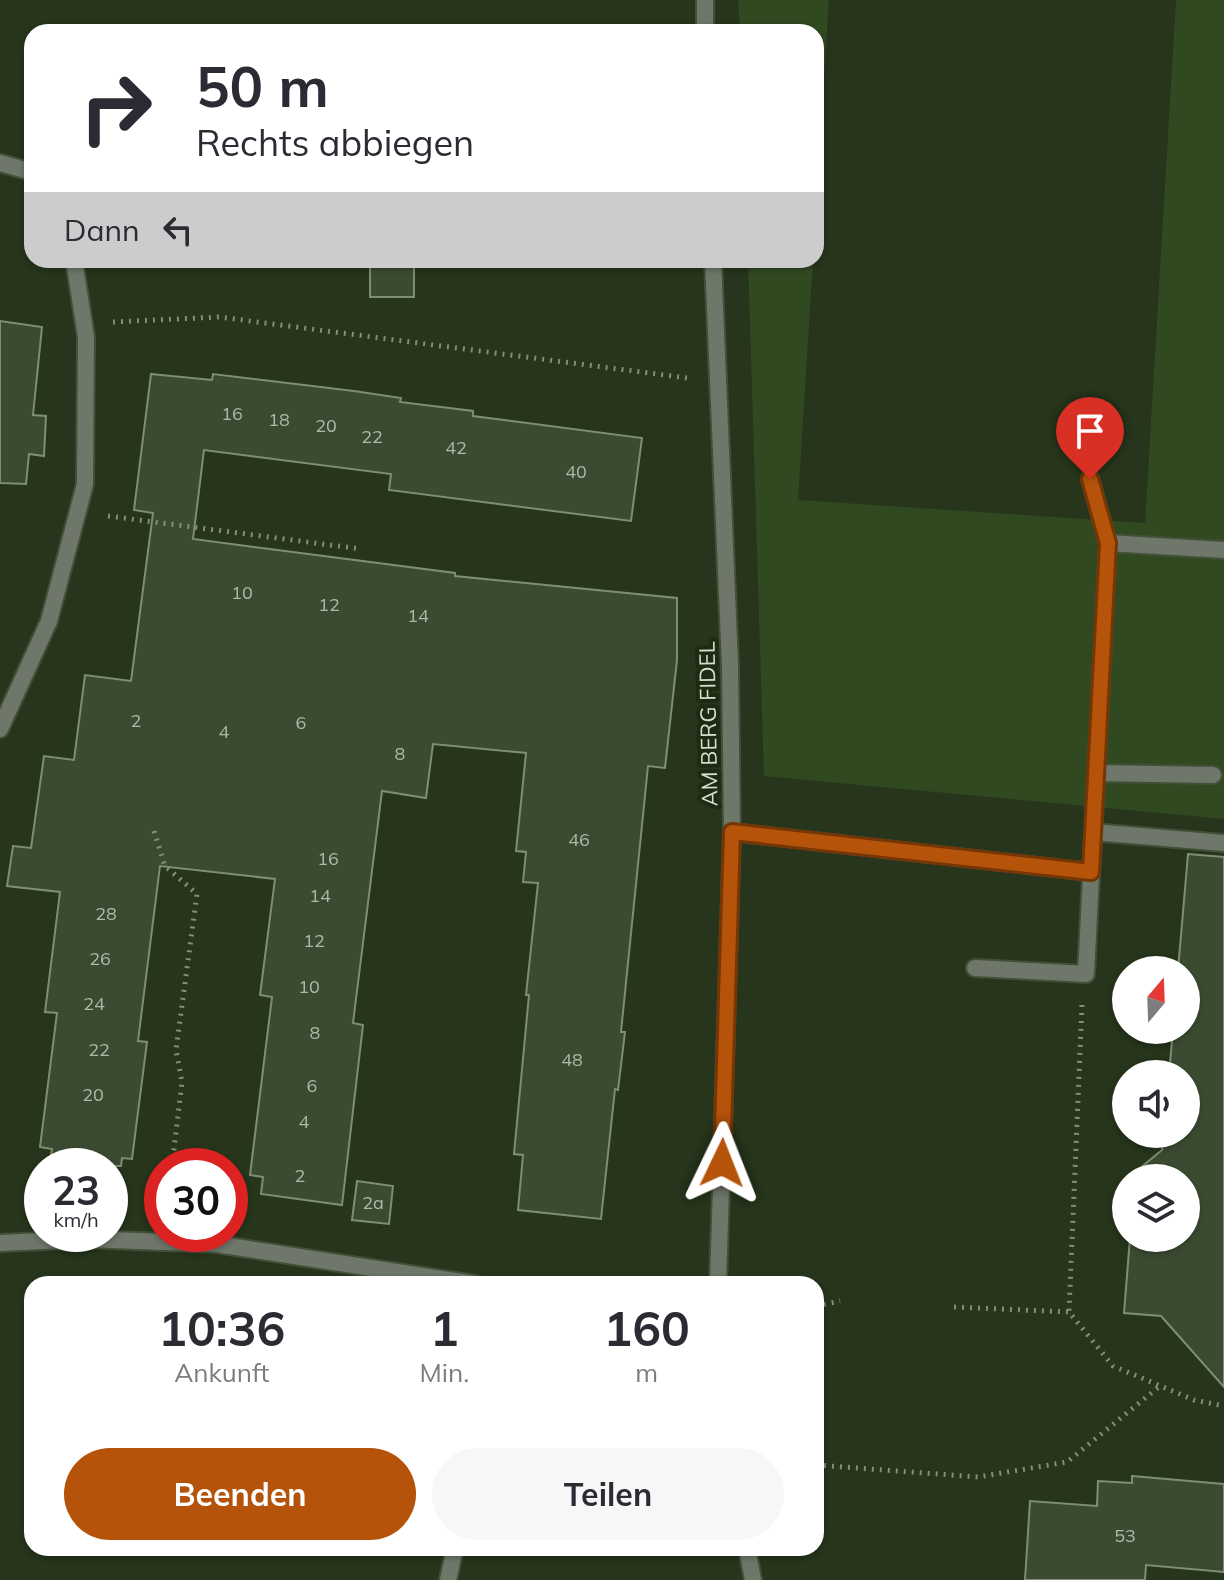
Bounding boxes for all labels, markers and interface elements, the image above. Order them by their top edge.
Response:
text: 50 m [196,51,329,121]
icon: right [64,56,168,160]
text: Rechts abbiegen [196,120,474,165]
icon: left [156,208,200,252]
text: Dann [64,211,140,249]
pin [1056,397,1124,479]
house number: 16 [221,402,243,425]
house number: 18 [268,408,290,431]
icon: arrive [1068,409,1112,453]
house number: 20 [315,414,337,437]
house number: 22 [361,425,383,448]
house number: 42 [445,436,467,459]
house number: 40 [565,460,587,483]
house number: 10 [231,581,253,604]
house number: 12 [318,593,340,616]
house number: 14 [407,604,429,627]
street label: AM BERG FIDEL [693,641,723,807]
house number: 2 [131,709,141,732]
house number: 6 [296,711,306,734]
house number: 4 [219,720,230,743]
house number: 8 [395,742,405,765]
house number: 46 [568,828,590,851]
house number: 16 [317,847,339,870]
house number: 14 [309,884,331,907]
house number: 28 [95,902,117,925]
house number: 12 [303,929,325,952]
house number: 26 [89,947,111,970]
north arrow [1112,956,1200,1044]
map controls [1112,956,1200,1252]
house number: 10 [298,975,320,998]
house number: 24 [83,992,105,1015]
house number: 8 [310,1021,320,1044]
house number: 22 [88,1038,110,1061]
house number: 48 [561,1048,583,1071]
button: sound [1112,1060,1200,1148]
house number: 6 [307,1074,317,1097]
house number: 20 [82,1083,104,1106]
house number: 4 [299,1110,310,1133]
position arrow [680,1121,764,1205]
speed limit sign: 30 [144,1148,248,1252]
house number: 2 [295,1164,305,1187]
button: layers [1112,1164,1200,1252]
text: 23 [52,1165,100,1215]
house number: 2a [362,1191,384,1214]
text: km/h [53,1207,99,1232]
text: 10:36 [158,1298,285,1358]
text: 1 [430,1298,459,1358]
text: 160 [603,1298,690,1358]
text: Ankunft [174,1356,269,1389]
text: Min. [420,1356,469,1389]
text: m [635,1356,658,1389]
button: Beenden [64,1448,416,1540]
button: Teilen [432,1448,784,1540]
house number: 53 [1114,1524,1136,1547]

